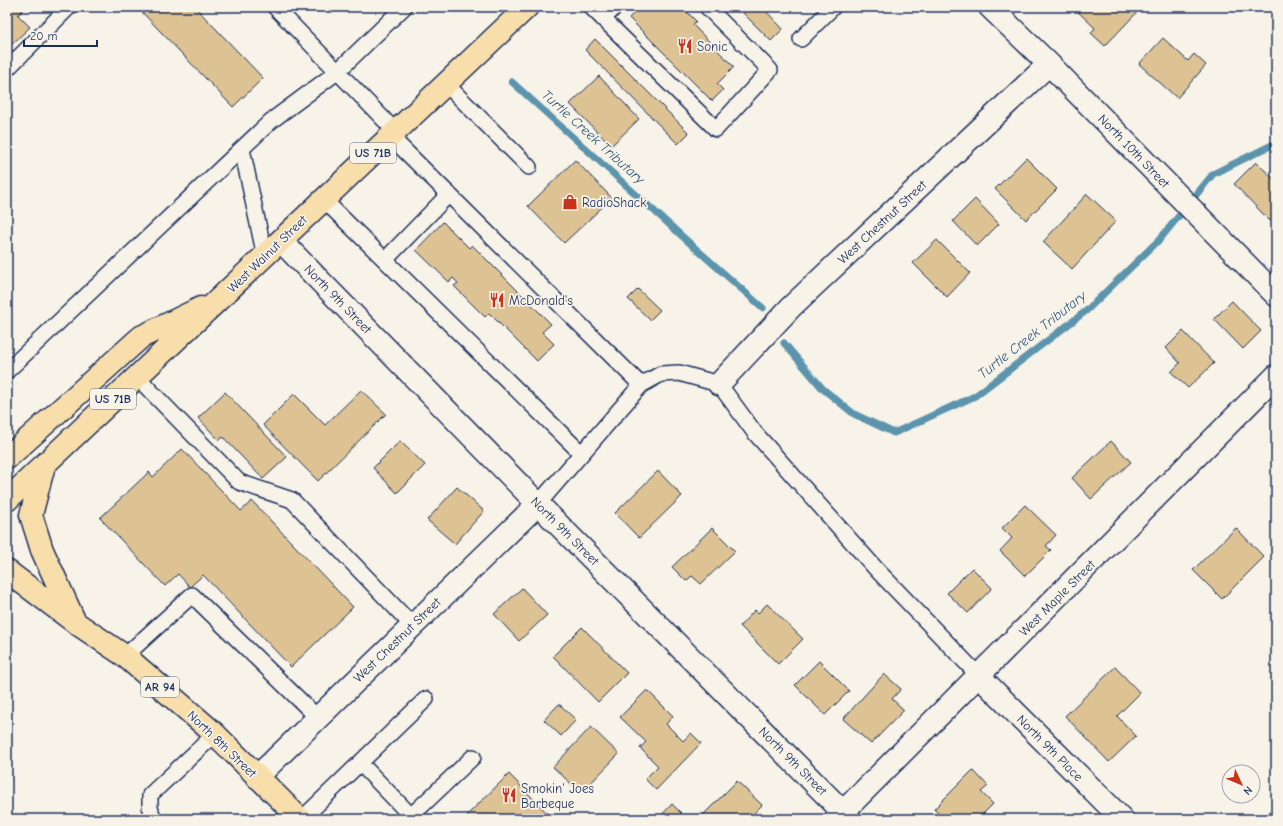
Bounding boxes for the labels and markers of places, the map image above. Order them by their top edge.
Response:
restaurant icon: Sonic [676,37,694,55]
place label: Sonic [697,39,727,54]
shop icon: RadioShack [561,193,579,211]
place label: RadioShack [582,195,647,210]
restaurant icon: McDonald's [488,291,506,309]
place label: McDonald's [509,293,573,308]
place label: Smokin' Joes Barbeque [521,781,594,811]
restaurant icon: Smokin' Joes Barbeque [500,786,518,804]

